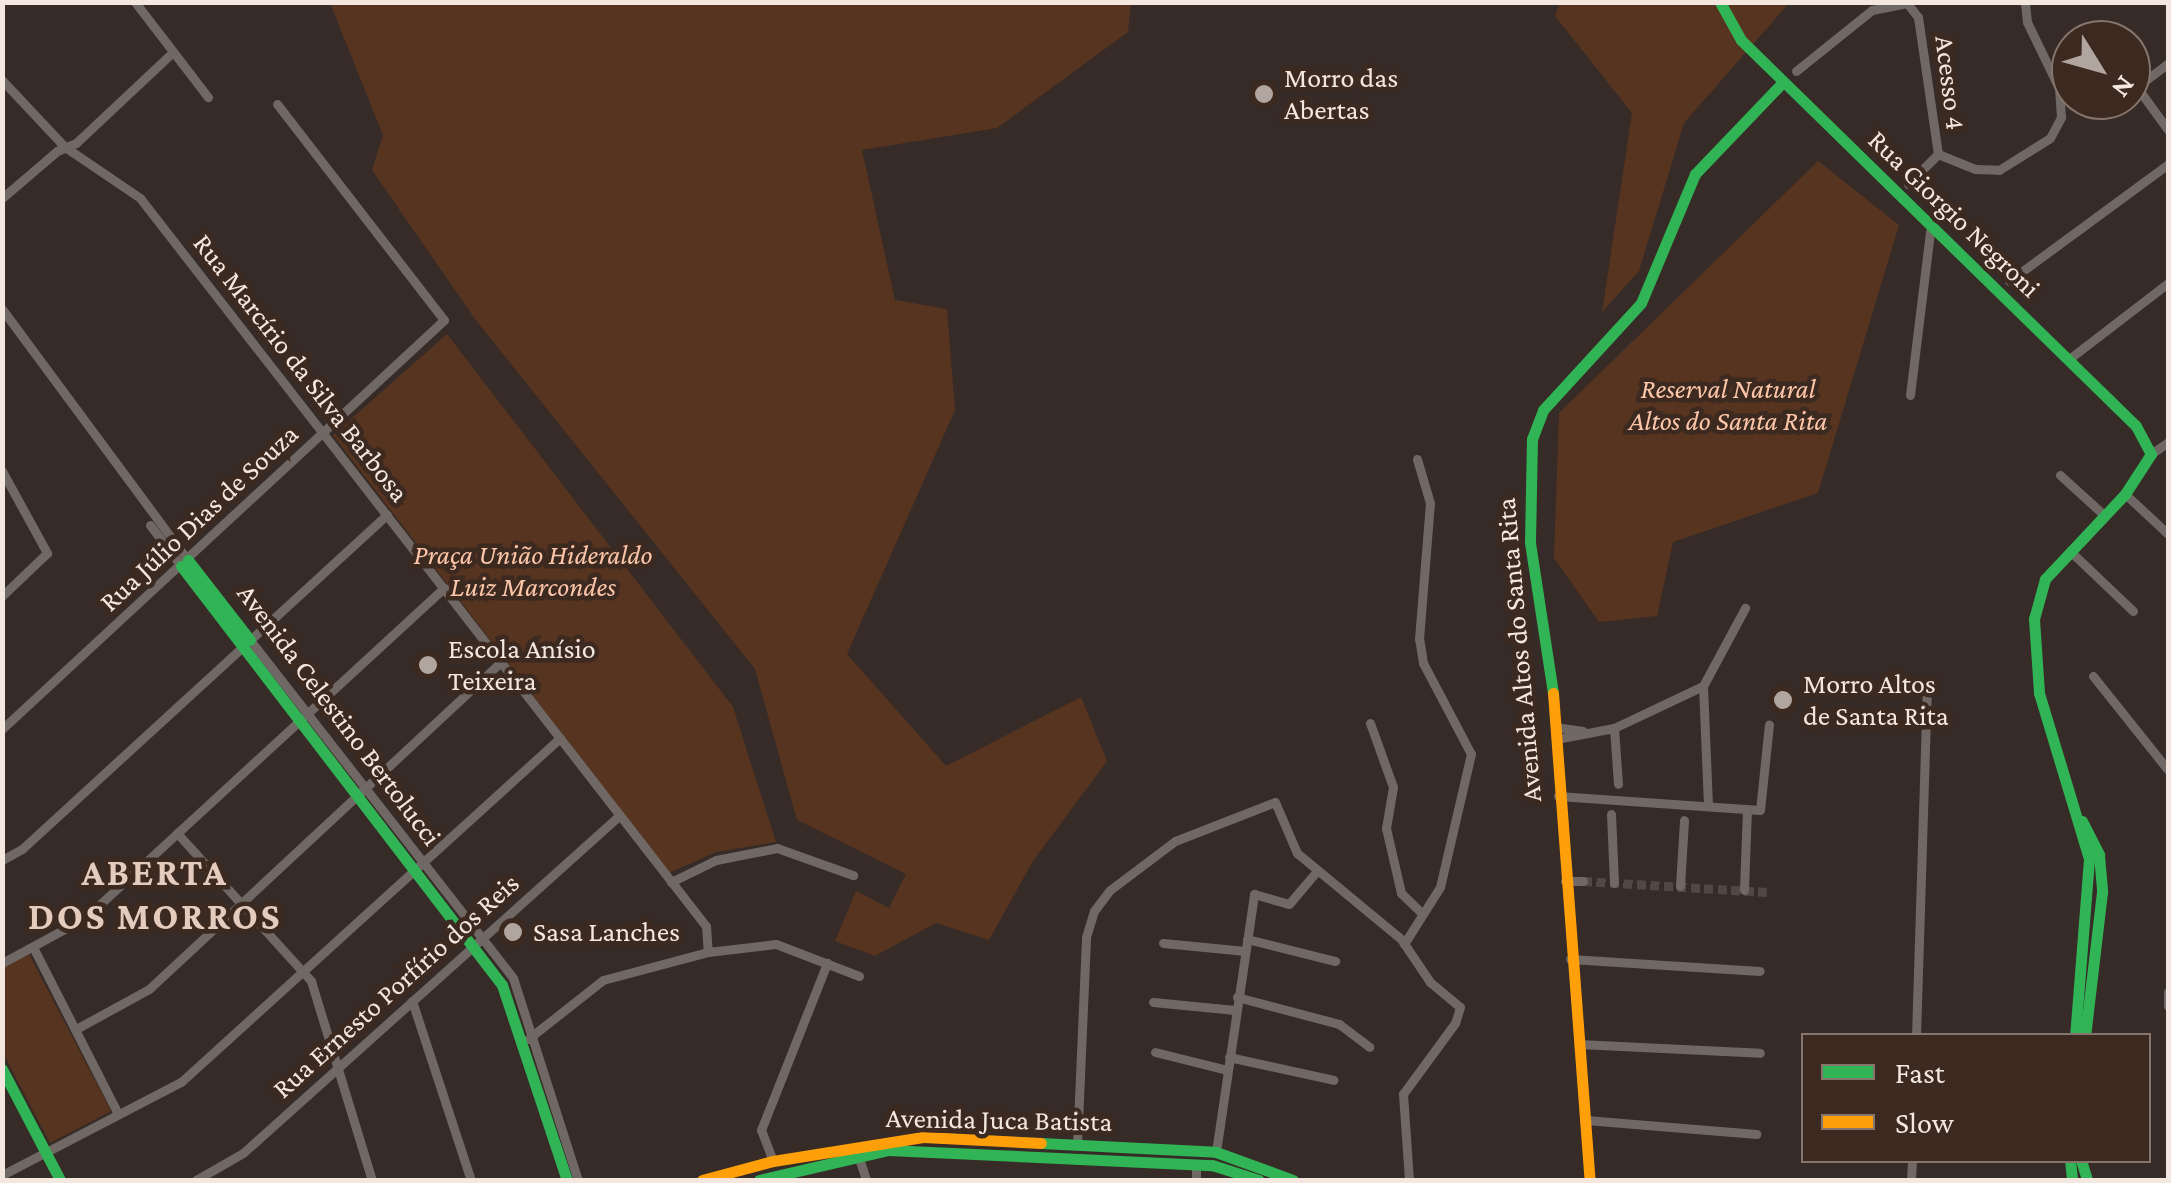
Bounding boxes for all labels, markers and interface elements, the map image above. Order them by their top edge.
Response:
north arrow [2051,20,2151,120]
street label: Acesso 4 [1928,34,1972,132]
place label: Morro das Abertas [1284,61,1398,127]
text: N [2106,70,2142,104]
marker: Morro das Abertas [1253,83,1275,105]
street label: Rua Giorgio Negroni [1861,123,2047,305]
street label: Rua Marcírio da Silva Barbosa [186,227,416,509]
park label: Reserval Natural Altos do Santa Rita [1629,372,1827,438]
street label: Rua Júlio Dias de Souza [93,417,305,619]
street label: Avenida Altos do Santa Rita [1489,496,1549,804]
park label: Praça União Hideraldo Luiz Marcondes [414,538,652,604]
street label: Avenida Celestino Bertolucci [230,578,448,852]
place label: Escola Anísio Teixeira [448,632,596,698]
marker: Escola Anísio Teixeira [417,654,439,676]
place label: Morro Altos de Santa Rita [1803,667,1949,733]
marker: Morro Altos de Santa Rita [1772,689,1794,711]
district label: ABERTA DOS MORROS [28,850,282,939]
street label: Rua Ernesto Porfírio dos Reis [266,866,526,1106]
place label: Sasa Lanches [533,915,680,949]
marker: Sasa Lanches [502,921,524,943]
legend [1801,1033,2151,1163]
text: Fast [1895,1056,1945,1089]
street label: Avenida Juca Batista [885,1101,1113,1139]
text: Slow [1895,1106,1954,1139]

